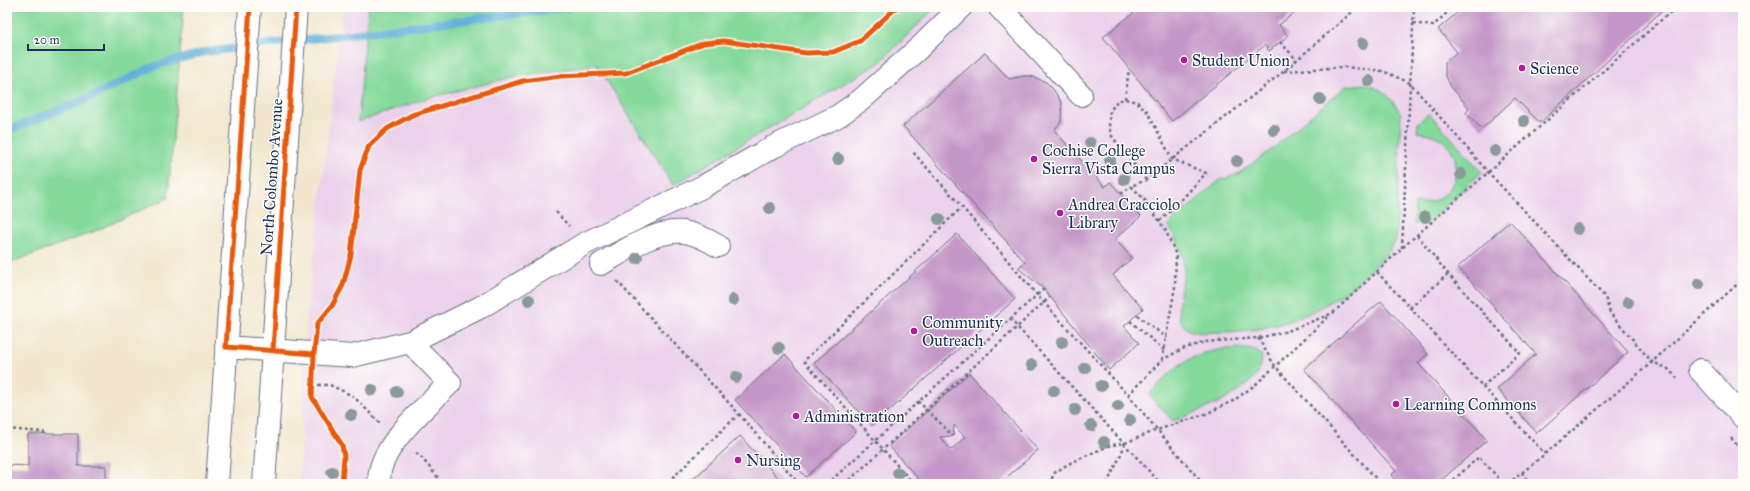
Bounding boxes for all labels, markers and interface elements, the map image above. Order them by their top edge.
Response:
scale bar [28,26,104,52]
text: 20 m [34,33,60,47]
place label: Student Union [1192,51,1290,70]
marker: Student Union [1179,55,1189,65]
place label: Science [1530,59,1579,78]
marker: Science [1517,63,1527,73]
street label: North Colombo Avenue [257,97,286,256]
place label: Cochise College Sierra Vista Campus [1042,141,1175,178]
marker: Cochise College Sierra Vista Campus [1029,154,1039,164]
place label: Andrea Cracciolo Library [1067,195,1180,232]
marker: Andrea Cracciolo Library [1055,208,1065,218]
place label: Community Outreach [922,313,1003,350]
marker: Community Outreach [909,326,919,336]
place label: Learning Commons [1404,395,1537,415]
marker: Learning Commons [1391,399,1401,409]
place label: Administration [803,407,905,426]
marker: Administration [791,411,801,421]
place label: Nursing [746,451,801,471]
marker: Nursing [733,455,743,465]

